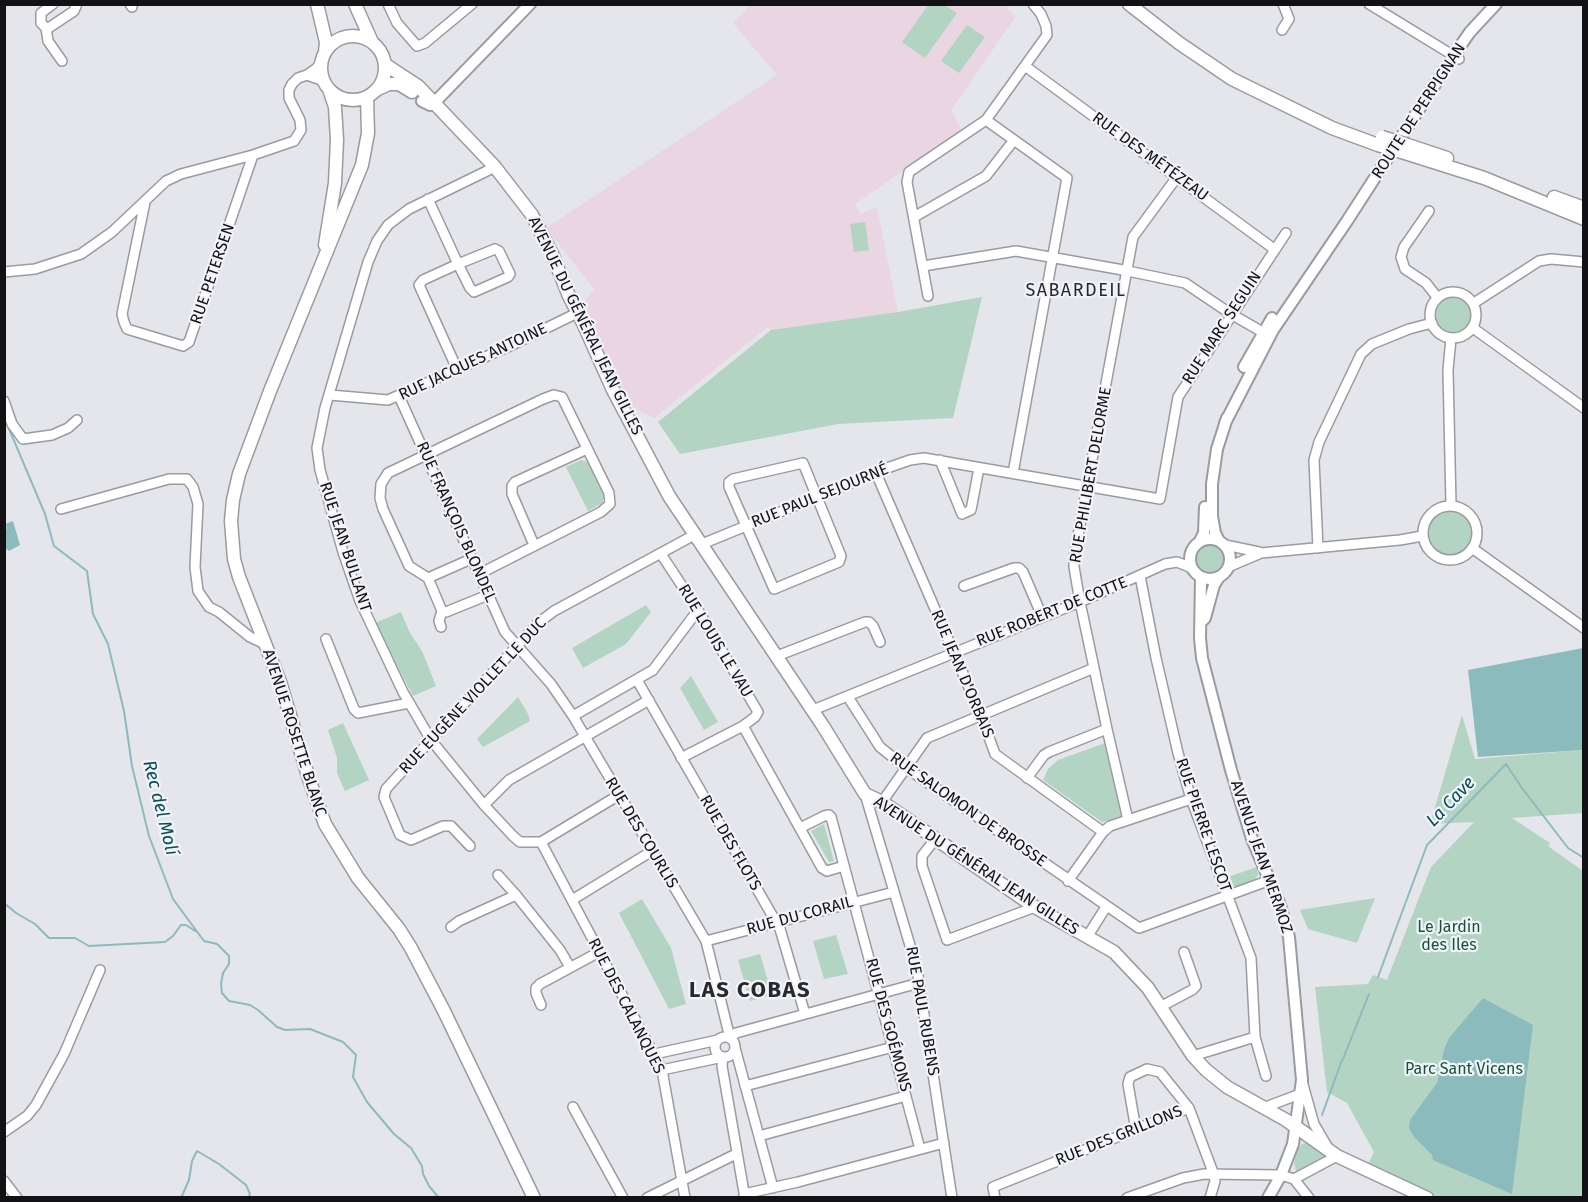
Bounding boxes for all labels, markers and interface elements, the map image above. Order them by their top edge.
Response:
street label: ROUTE DE PERPIGNAN [1368,39,1470,183]
street label: RUE DES MÉTÉZEAU [1088,108,1212,206]
street label: AVENUE DU GÉNÉRAL JEAN GILLES [524,214,646,438]
street label: RUE PETERSEN [187,221,239,327]
street label: RUE MARC SEGUIN [1178,268,1266,388]
district label: SABARDEIL [1025,280,1127,302]
street label: RUE JACQUES ANTOINE [396,319,550,405]
street label: RUE PHILIBERT DELORME [1066,385,1116,565]
street label: RUE FRANÇOIS BLONDEL [412,439,500,605]
street label: RUE PAUL SEJOURNÉ [749,460,891,532]
street label: RUE JEAN BULLANT [315,480,375,614]
street label: RUE ROBERT DE COTTE [974,573,1130,651]
street label: RUE LOUIS LE VAU [674,581,756,701]
street label: RUE JEAN D'ORBAIS [926,607,998,741]
street label: RUE EUGÈNE VIOLLET LE DUC [395,614,551,778]
street label: AVENUE ROSETTE BLANC [258,647,330,819]
street label: RUE SALOMON DE BROSSE [886,749,1050,871]
street label: RUE PIERRE LESCOT [1171,756,1235,894]
water label: Rec del Molí [138,758,182,858]
water label: La Cave [1422,773,1480,831]
street label: RUE DES COURLIS [600,774,682,892]
street label: AVENUE JEAN MERMOZ [1226,778,1296,936]
street label: RUE DES FLOTS [695,792,765,894]
street label: AVENUE DU GÉNÉRAL JEAN GILLES [870,792,1082,940]
street label: RUE DU CORAIL [745,893,855,939]
park label: Le Jardin des Iles [1417,918,1481,956]
street label: RUE DES CALANQUES [583,935,669,1077]
street label: RUE PAUL RUBENS [901,945,943,1077]
street label: RUE DES GOÉMONS [861,956,915,1094]
district label: LAS COBAS [689,978,811,1004]
park label: Parc Sant Vicens [1405,1060,1523,1080]
street label: RUE DES GRILLONS [1053,1102,1185,1170]

